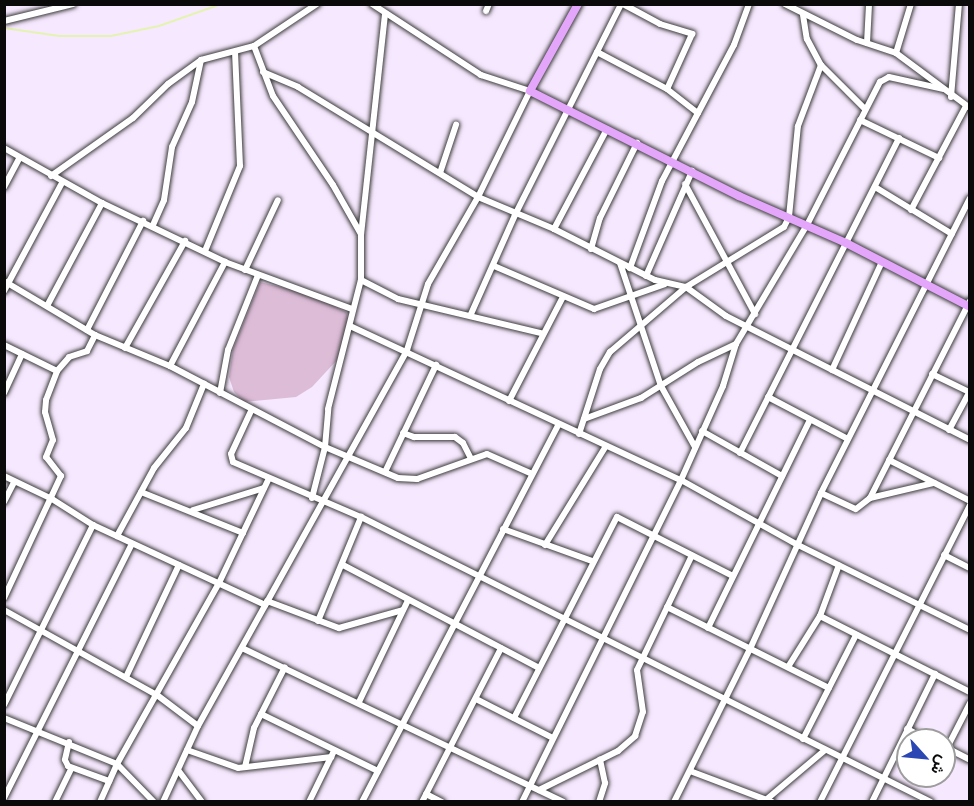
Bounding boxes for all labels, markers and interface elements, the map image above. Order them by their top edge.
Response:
north arrow [896,728,956,788]
text: ش [926,752,954,779]

